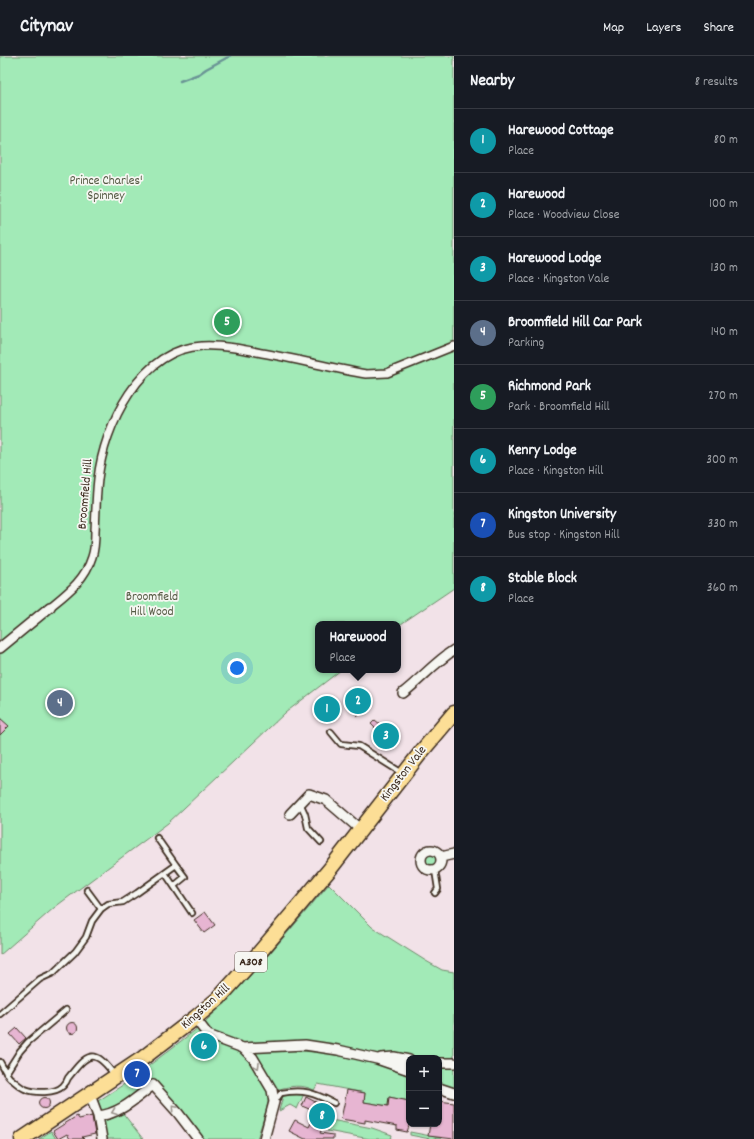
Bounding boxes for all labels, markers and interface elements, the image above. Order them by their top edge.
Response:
text: Citynav [20,14,73,41]
text: Map [603,18,624,38]
text: Layers [646,18,681,38]
text: Share [703,18,734,38]
text: Nearby [470,70,514,94]
text: 8 results [695,73,738,92]
text: Harewood Cottage [508,120,614,142]
text: 1 [482,131,484,150]
text: 80 m [714,131,738,150]
text: Place [508,142,534,161]
park label: Prince Charles' Spinney [69,172,143,206]
text: Harewood [508,184,565,206]
text: 2 [480,195,486,214]
text: 100 m [709,195,738,214]
text: Place · Woodview Close [508,206,619,225]
text: Harewood Lodge [508,248,601,270]
text: 3 [480,259,486,278]
text: 130 m [710,259,738,278]
text: Place · Kingston Vale [508,270,609,289]
pin: 5 [214,307,240,337]
text: Broomfield Hill Car Park [508,312,642,334]
text: 4 [480,323,486,342]
text: 140 m [711,323,738,342]
text: Parking [508,334,544,353]
text: Richmond Park [508,376,591,398]
text: 5 [480,387,486,406]
text: 270 m [708,387,738,406]
text: Park · Broomfield Hill [508,398,610,417]
text: Kenry Lodge [508,440,577,462]
text: 6 [480,451,486,470]
text: 300 m [706,451,738,470]
street label: Broomfield Hill [73,458,99,530]
text: Place · Kingston Hill [508,462,603,481]
text: Kingston University [508,504,616,526]
text: 7 [481,515,485,534]
text: 330 m [707,515,738,534]
text: Bus stop · Kingston Hill [508,526,620,545]
text: Stable Block [508,568,577,590]
text: 8 [480,579,486,598]
text: 360 m [707,579,738,598]
park label: Broomfield Hill Wood [126,588,178,622]
text: Place [508,590,534,609]
popup [315,621,401,673]
text: Harewood [330,627,386,649]
text: Place [330,649,356,668]
your location [227,658,247,678]
pin: 2 [345,686,371,716]
pin: 4 [47,688,73,718]
pin: 1 [314,694,340,724]
pin: 3 [373,721,399,751]
street label: Kingston Vale [376,742,432,806]
road number: A308 [235,952,267,972]
street label: Kingston Hill [177,980,235,1034]
pin: 6 [191,1031,217,1061]
map controls [406,1055,442,1127]
button: + [406,1055,442,1091]
pin: 7 [124,1059,150,1089]
one-way arrow [253,1062,260,1069]
button: − [406,1091,442,1127]
pin: 8 [309,1101,335,1131]
one-way arrow [172,1105,179,1113]
one-way arrow [111,1107,118,1115]

